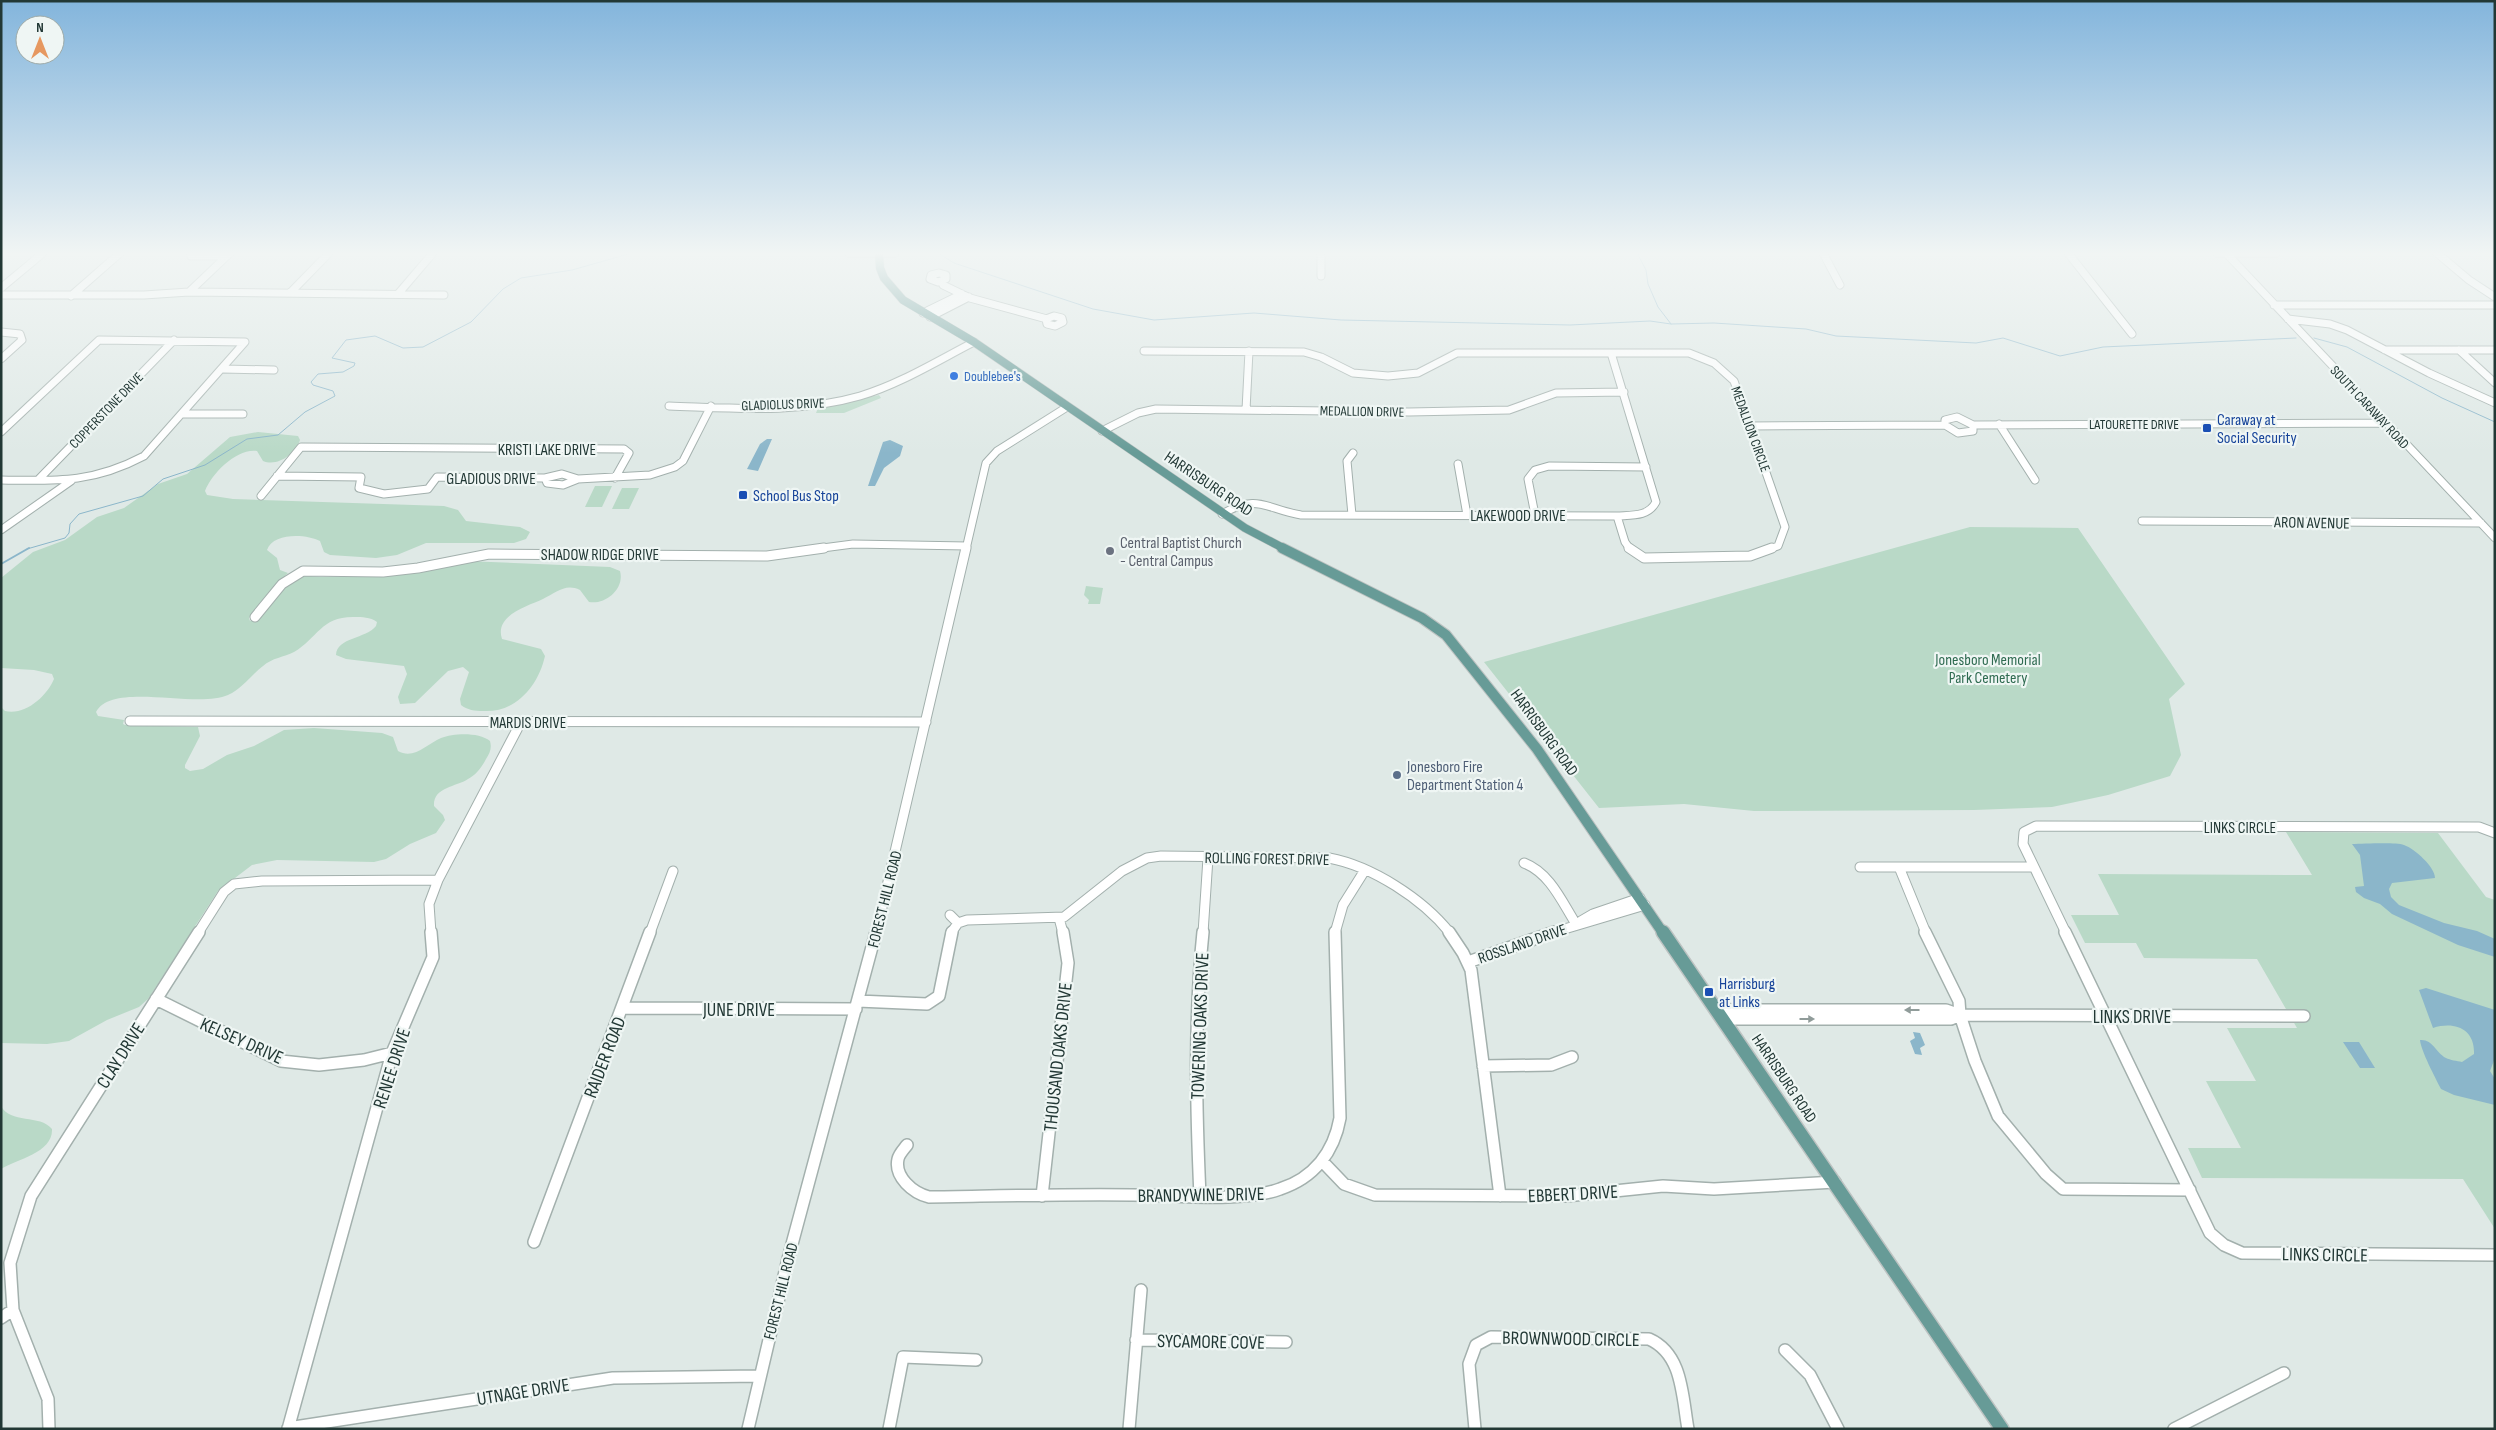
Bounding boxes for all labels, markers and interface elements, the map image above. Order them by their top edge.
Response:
north arrow [15,15,65,65]
text: N [36,19,44,36]
street label: SOUTH CARAWAY ROAD [2327,362,2413,453]
place label: Doublebee's [964,368,1021,385]
street label: COPPERSTONE DRIVE [66,369,147,452]
marker: Doublebee's [948,370,960,382]
street label: MEDALLION CIRCLE [1727,384,1774,475]
street label: GLADIOLUS DRIVE [741,395,825,414]
street label: MEDALLION DRIVE [1320,402,1405,421]
place label: Caraway at Social Security [2217,411,2297,448]
street label: LATOURETTE DRIVE [2089,416,2179,433]
marker: Caraway at Social Security [2201,422,2213,434]
street label: KRISTI LAKE DRIVE [498,441,596,460]
street label: HARRISBURG ROAD [1160,448,1256,521]
street label: GLADIOUS DRIVE [446,470,536,489]
place label: School Bus Stop [753,487,839,506]
marker: School Bus Stop [737,489,749,501]
street label: LAKEWOOD DRIVE [1470,507,1566,526]
street label: ARON AVENUE [2273,513,2350,534]
place label: Central Baptist Church - Central Campus [1120,534,1242,571]
marker: Central Baptist Church - Central Campus [1104,545,1116,557]
street label: SHADOW RIDGE DRIVE [541,546,659,565]
park label: Jonesboro Memorial Park Cemetery [1934,651,2041,688]
street label: HARRISBURG ROAD [1506,686,1582,780]
street label: MARDIS DRIVE [490,714,566,733]
place label: Jonesboro Fire Department Station 4 [1406,758,1524,795]
marker: Jonesboro Fire Department Station 4 [1391,769,1403,781]
street label: LINKS CIRCLE [2204,819,2276,838]
street label: FOREST HILL ROAD [864,849,907,950]
street label: ROLLING FOREST DRIVE [1204,849,1330,870]
street label: ROSSLAND DRIVE [1476,920,1569,968]
street label: TOWERING OAKS DRIVE [1186,952,1215,1100]
place label: Harrisburg at Links [1719,975,1775,1012]
street label: THOUSAND OAKS DRIVE [1039,981,1078,1133]
marker: Harrisburg at Links [1703,986,1715,998]
street label: JUNE DRIVE [702,999,775,1022]
one-way arrow [1904,1006,1920,1014]
street label: LINKS DRIVE [2093,1006,2171,1029]
street label: KELSEY DRIVE [196,1013,287,1070]
street label: RAIDER ROAD [579,1014,631,1101]
one-way arrow [1799,1015,1815,1023]
street label: CLAY DRIVE [92,1019,150,1093]
street label: RENEE DRIVE [369,1025,416,1112]
street label: HARRISBURG ROAD [1747,1031,1820,1127]
street label: EBBERT DRIVE [1527,1181,1619,1208]
street label: BRANDYWINE DRIVE [1137,1183,1265,1208]
street label: FOREST HILL ROAD [760,1241,803,1342]
street label: LINKS CIRCLE [2282,1243,2368,1268]
street label: BROWNWOOD CIRCLE [1502,1327,1640,1352]
street label: SYCAMORE COVE [1157,1330,1265,1355]
street label: UTNAGE DRIVE [475,1374,571,1411]

